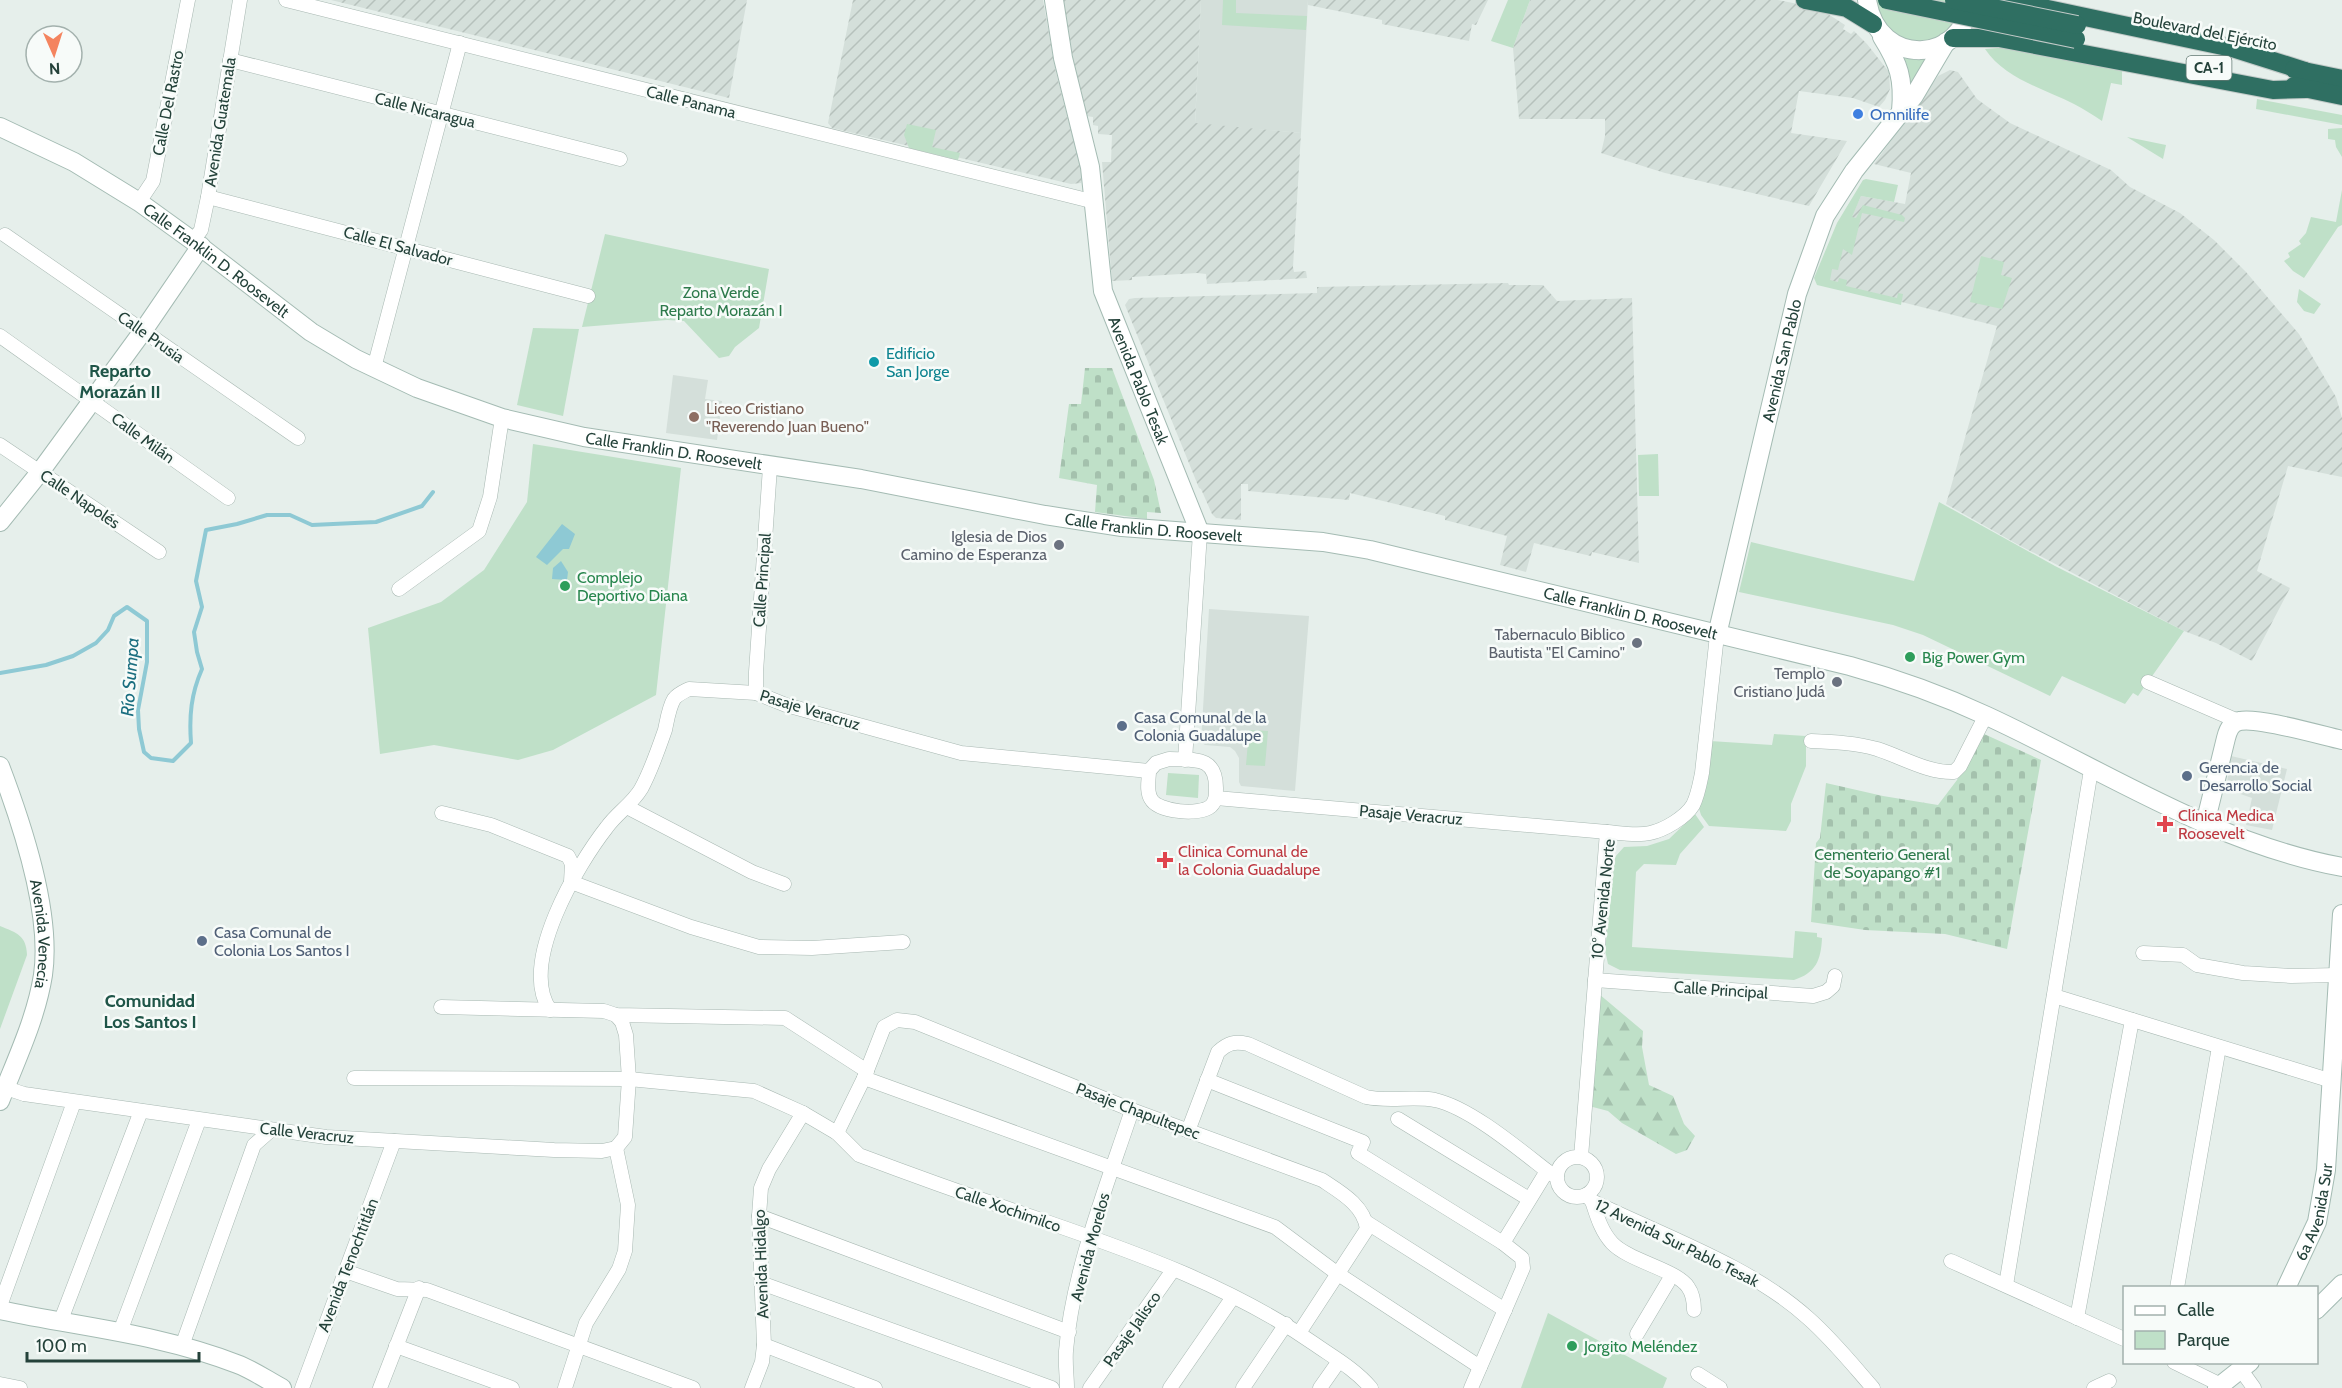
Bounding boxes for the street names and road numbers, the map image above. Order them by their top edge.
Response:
street label: Boulevard del Ejército [2131,8,2279,54]
street label: Calle Del Rastro [148,49,188,157]
street label: Avenida Guatemala [200,56,240,188]
road number: CA-1 [2186,56,2232,80]
street label: Calle Panama [644,82,738,122]
street label: Calle Nicaragua [373,88,478,132]
street label: Calle Franklin D. Roosevelt [140,199,294,322]
street label: Calle El Salvador [341,222,455,270]
street label: Avenida San Pablo [1758,297,1805,424]
street label: Calle Prusia [114,307,188,367]
street label: Avenida Pablo Tesak [1105,314,1173,448]
street label: Calle Milán [108,409,178,467]
street label: Calle Franklin D. Roosevelt [584,428,764,473]
street label: Calle Napolés [37,465,124,533]
street label: Calle Franklin D. Roosevelt [1063,509,1243,545]
street label: Calle Principal [749,532,775,628]
street label: Calle Franklin D. Roosevelt [1542,583,1720,643]
street label: Pasaje Veracruz [758,686,863,734]
street label: Pasaje Veracruz [1358,801,1464,829]
street label: 10° Avenida Norte [1587,838,1619,960]
street label: Avenida Venecia [26,877,54,991]
street label: Calle Principal [1673,977,1769,1003]
street label: Pasaje Chapultepec [1073,1079,1203,1143]
street label: Calle Veracruz [259,1119,356,1147]
street label: 6a Avenida Sur [2291,1162,2336,1263]
street label: Calle Xochimilco [952,1182,1064,1236]
street label: Avenida Morelos [1066,1190,1114,1303]
street label: 12 Avenida Sur Pablo Tesak [1592,1195,1763,1291]
street label: Avenida Tenochtitlán [314,1196,382,1334]
street label: Avenida Hidalgo [750,1209,772,1319]
street label: Pasaje Jalisco [1099,1288,1165,1370]

